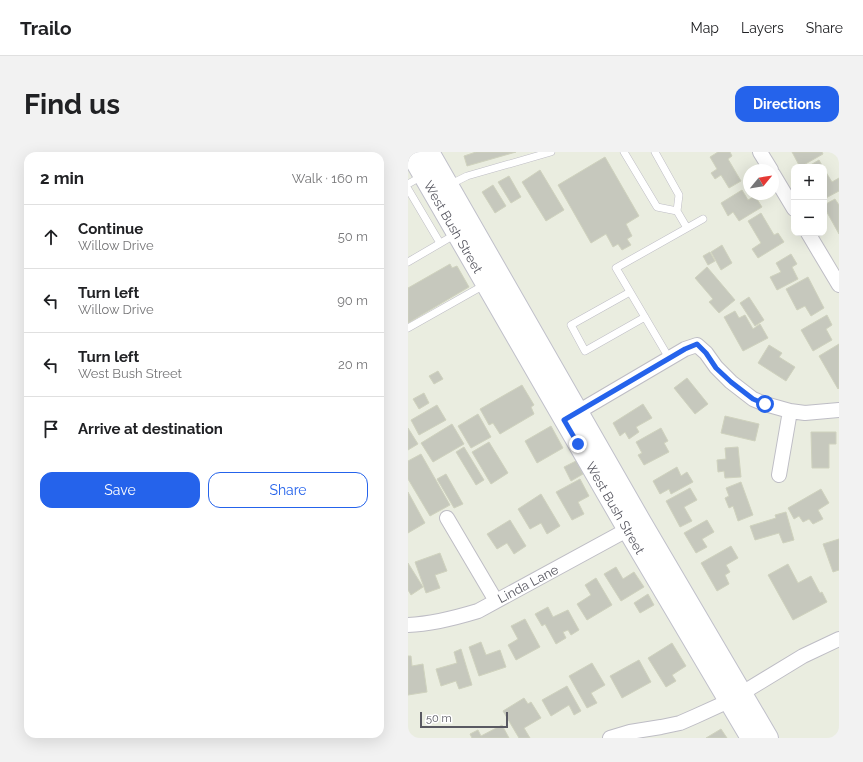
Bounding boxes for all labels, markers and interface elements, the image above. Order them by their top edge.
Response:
text: Trailo [20,17,71,39]
text: Map [691,20,719,36]
text: Layers [741,20,784,36]
text: Share [806,20,843,36]
button: Directions [735,86,839,122]
text: Find us [24,88,120,121]
north arrow [743,164,779,200]
map controls [791,164,827,236]
button: + [791,164,827,200]
text: 2 min [40,168,84,188]
text: Walk · 160 m [292,171,368,186]
street label: West Bush Street [421,178,486,276]
button: − [791,200,827,236]
text: Continue [78,220,143,238]
icon: ahead [40,226,62,248]
text: 50 m [338,229,368,244]
text: Willow Drive [78,238,154,253]
text: Turn left [78,284,139,302]
icon: left [40,290,62,312]
text: 90 m [337,293,368,308]
text: Willow Drive [78,302,154,317]
text: Turn left [78,348,139,366]
icon: left [40,354,62,376]
text: 20 m [338,357,368,372]
text: West Bush Street [78,366,182,381]
route start [756,395,774,413]
icon: arrive [40,418,62,440]
text: Arrive at destination [78,420,223,438]
route end [569,435,587,453]
street label: West Bush Street [583,459,648,557]
button: Save [40,472,200,508]
button: Share [208,472,368,508]
street label: Linda Lane [495,562,561,606]
scale bar [420,710,508,729]
text: 50 m [426,712,452,725]

